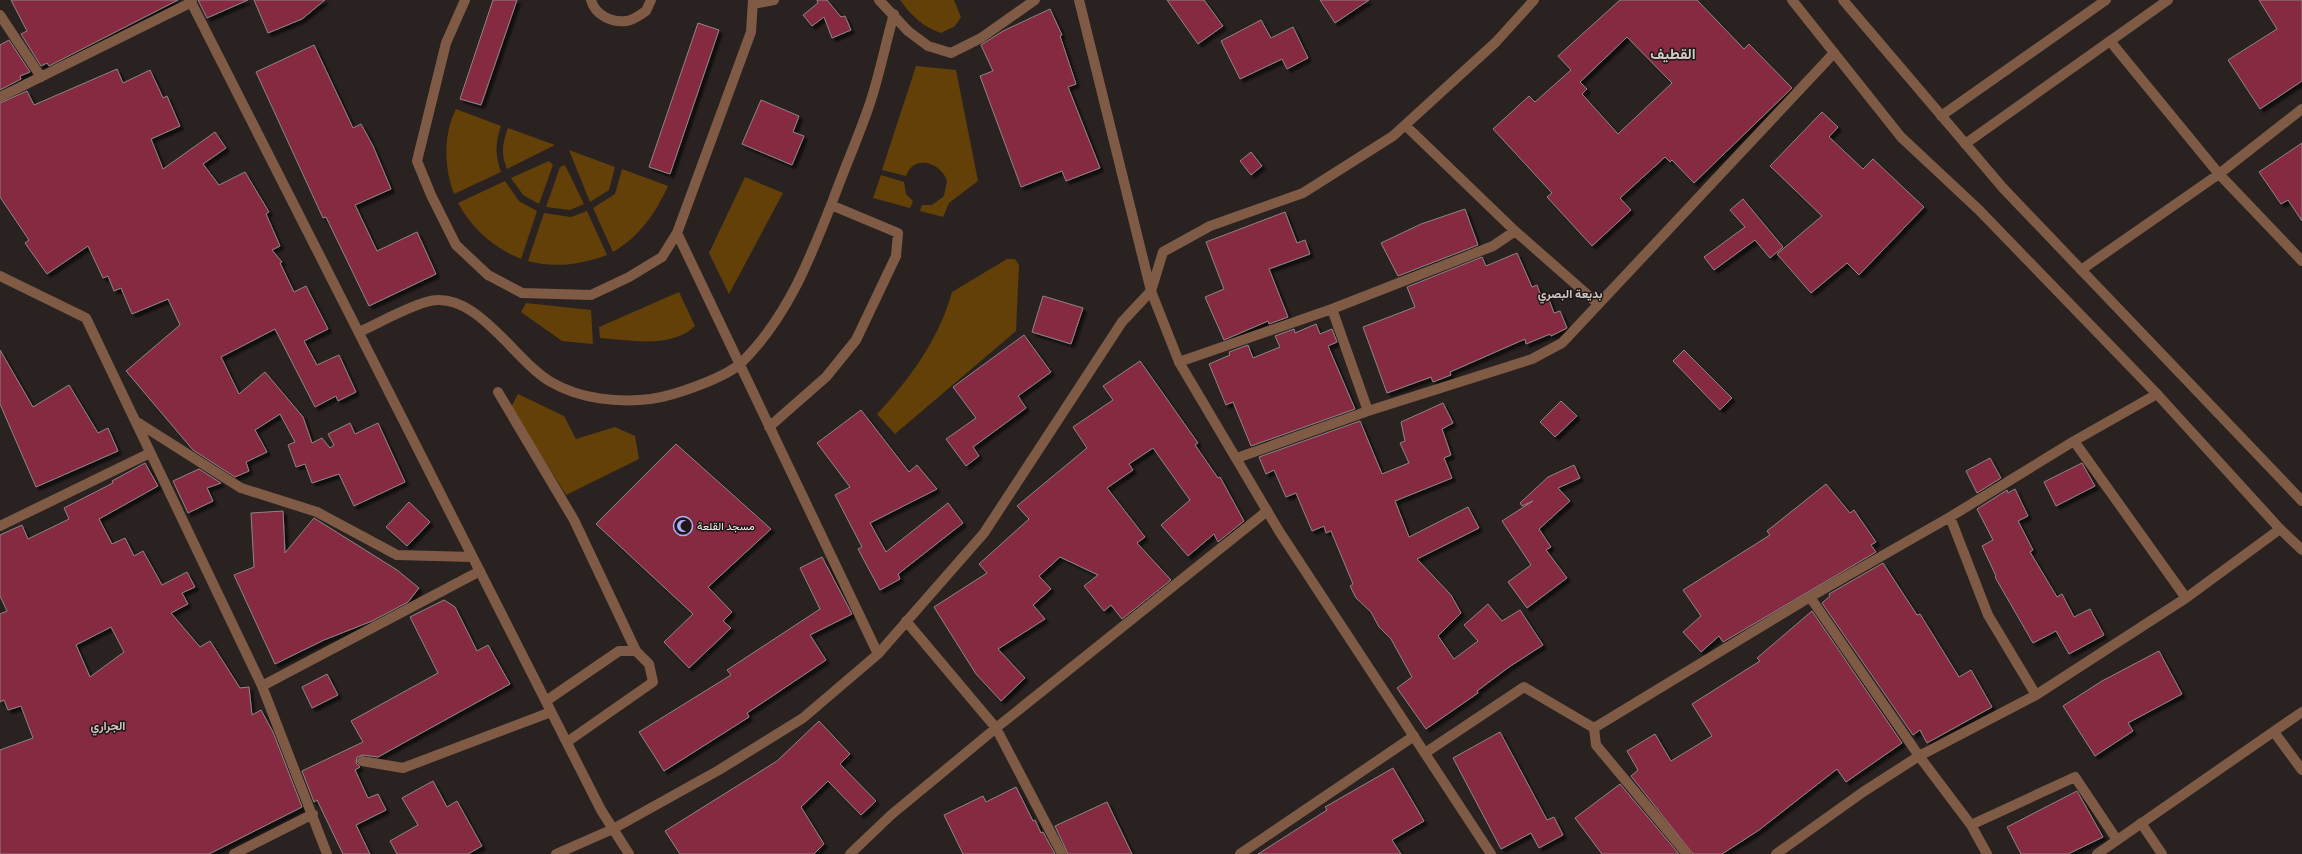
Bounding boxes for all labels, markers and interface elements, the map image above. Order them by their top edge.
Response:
district label: القطيف [1650,44,1696,63]
district label: بديعة البصري [1538,286,1603,304]
mosque icon: مسجد القلعة [672,515,694,537]
place label: مسجد القلعة [697,519,755,533]
district label: الجراري [91,718,125,736]

